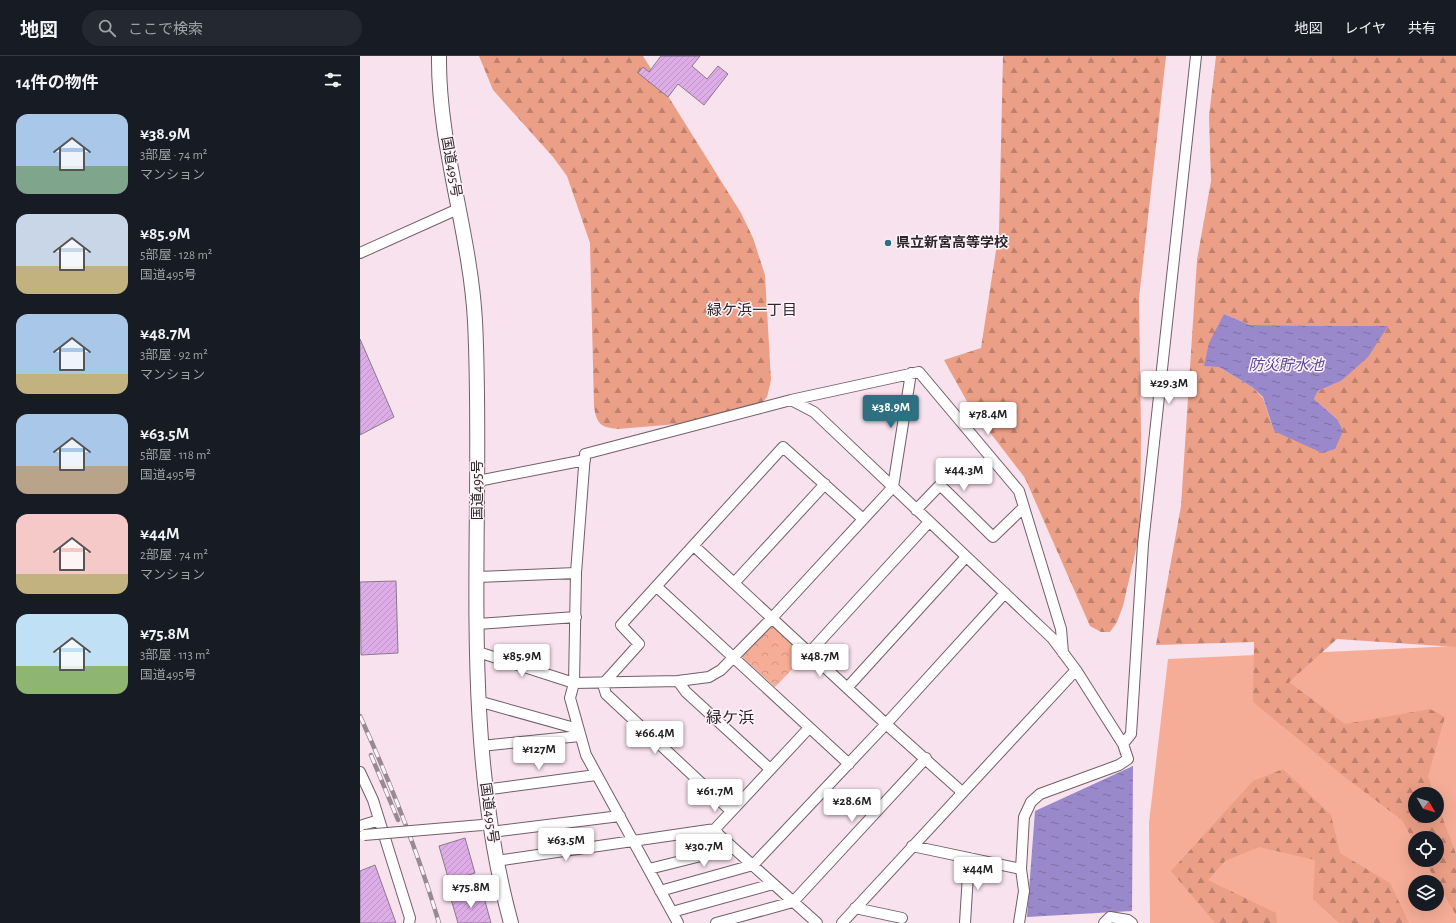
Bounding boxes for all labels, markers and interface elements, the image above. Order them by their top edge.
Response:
search box [82,10,362,46]
icon: search [96,17,118,39]
text: 地図 [20,21,58,40]
text: ここで検索 [128,22,203,37]
text: 地図 [1294,22,1322,36]
text: レイヤ [1344,22,1386,36]
text: 共有 [1408,22,1436,36]
icon: filters [322,69,344,91]
text: 14件の物件 [16,74,99,91]
text: ¥38.9M [140,125,190,142]
icon: home [48,130,96,178]
street label: 国道495号 [439,135,464,198]
text: 3部屋 · 74 m² [140,149,207,162]
text: マンション [140,169,205,182]
text: ¥85.9M [140,225,190,242]
icon: home [48,230,96,278]
place label: 県立新宮高等学校 [896,234,1008,250]
marker: 県立新宮高等学校 [883,238,893,248]
text: 5部屋 · 128 m² [140,249,212,262]
text: 国道495号 [140,269,197,282]
district label: 緑ケ浜一丁目 [707,302,797,318]
text: ¥48.7M [140,325,191,342]
icon: home [48,330,96,378]
text: 3部屋 · 92 m² [140,349,208,362]
water label: 防災貯水池 [1248,357,1325,373]
text: マンション [140,369,205,382]
pin: ¥29.3M [1136,371,1202,405]
text: ¥29.3M [1150,377,1188,390]
pin: ¥38.9M [858,395,924,429]
text: ¥38.9M [872,401,910,414]
pin: ¥78.4M [955,402,1021,436]
text: ¥78.4M [969,408,1007,421]
text: ¥63.5M [140,425,189,442]
icon: home [48,430,96,478]
text: 5部屋 · 118 m² [140,449,211,462]
pin: ¥44.3M [931,458,997,492]
street label: 国道495号 [470,459,485,521]
text: ¥44.3M [945,464,983,477]
text: 国道495号 [140,469,197,482]
text: ¥44M [140,525,180,542]
icon: home [48,530,96,578]
text: 2部屋 · 74 m² [140,549,208,562]
text: マンション [140,569,205,582]
text: ¥75.8M [140,625,189,642]
icon: home [48,630,96,678]
pin: ¥85.9M [489,644,555,678]
pin: ¥48.7M [787,644,853,678]
text: 3部屋 · 113 m² [140,649,210,662]
text: ¥85.9M [503,650,541,663]
text: ¥48.7M [801,650,839,663]
text: 国道495号 [140,669,197,682]
district label: 緑ケ浜 [706,709,754,726]
pin: ¥66.4M [622,721,688,755]
text: ¥66.4M [635,727,675,740]
pin: ¥127M [511,737,567,771]
text: ¥127M [522,743,556,756]
pin: ¥61.7M [682,779,748,813]
street label: 国道495号 [478,782,501,844]
text: ¥61.7M [697,785,733,798]
north arrow [1408,787,1444,823]
map controls [1408,787,1444,911]
pin: ¥28.6M [819,789,885,823]
text: ¥28.6M [833,795,872,808]
pin: ¥63.5M [533,828,599,862]
button: locate [1408,831,1444,867]
text: ¥63.5M [547,834,585,847]
pin: ¥30.7M [671,834,737,868]
text: ¥30.7M [685,840,723,853]
pin: ¥44M [954,857,1002,891]
text: ¥44M [963,863,993,876]
pin: ¥75.8M [438,875,504,909]
button: layers [1408,875,1444,911]
text: ¥75.8M [452,881,490,894]

